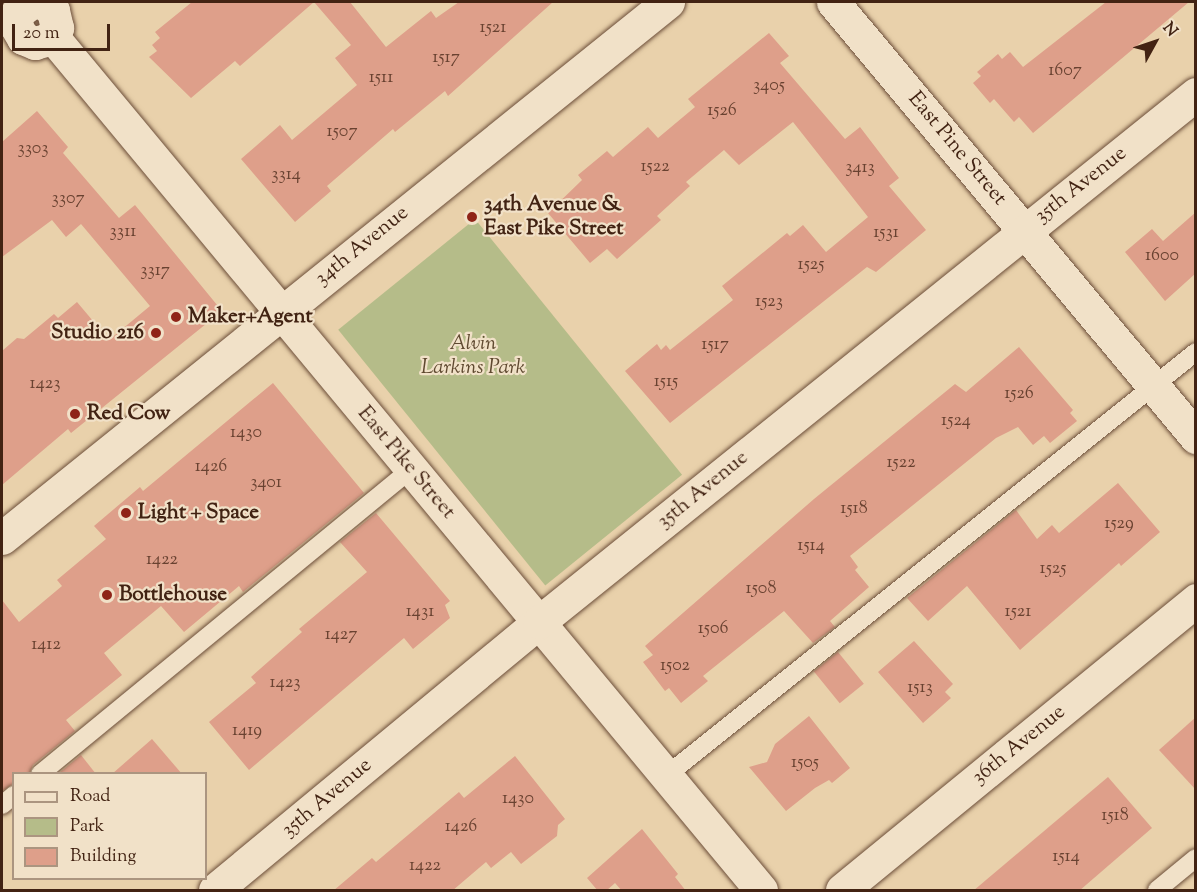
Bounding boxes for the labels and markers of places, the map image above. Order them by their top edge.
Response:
place label: 34th Avenue & East Pike Street [484,192,623,242]
marker: 34th Avenue & East Pike Street [465,210,479,224]
place label: Maker+Agent [188,304,313,330]
marker: Maker+Agent [169,310,183,324]
place label: Studio 216 [51,320,144,346]
marker: Studio 216 [149,326,163,340]
place label: Red Cow [87,401,171,427]
marker: Red Cow [68,407,82,421]
place label: Light + Space [138,500,259,526]
marker: Light + Space [119,506,133,520]
place label: Bottlehouse [119,582,227,608]
marker: Bottlehouse [100,588,114,602]

